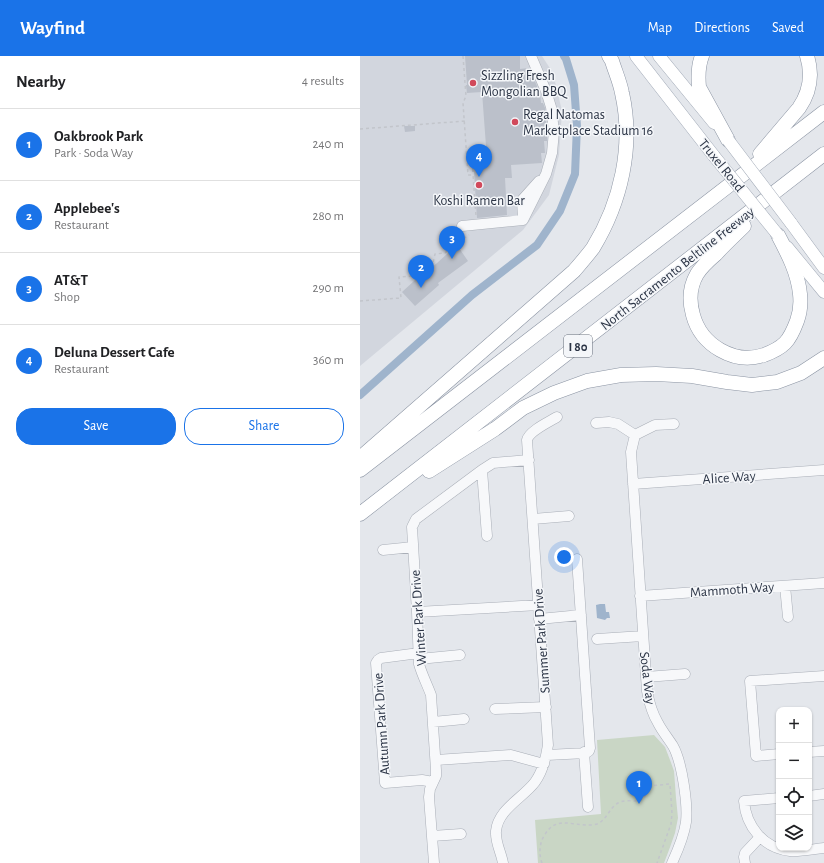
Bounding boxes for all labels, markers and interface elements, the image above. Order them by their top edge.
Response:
text: Wayfind [20,19,85,38]
text: Map [648,21,672,35]
text: Directions [694,21,750,35]
text: Saved [772,21,804,35]
place label: Sizzling Fresh Mongolian BBQ [481,69,568,99]
text: Nearby [16,73,66,90]
text: 4 results [302,75,344,88]
marker: Sizzling Fresh Mongolian BBQ [468,78,478,88]
place label: Regal Natomas Marketplace Stadium 16 [523,108,653,138]
marker: Regal Natomas Marketplace Stadium 16 [510,117,520,127]
text: Oakbrook Park [54,129,143,144]
street label: Truxel Road [696,137,747,195]
text: 1 [27,138,31,151]
text: 240 m [312,138,344,151]
pin: 4 [466,144,492,177]
text: Park · Soda Way [54,147,133,160]
marker: Koshi Ramen Bar [474,180,484,190]
place label: Koshi Ramen Bar [433,194,525,208]
text: Applebee's [54,201,120,216]
street label: North Sacramento Beltline Freeway [598,205,757,333]
text: 2 [26,210,32,223]
text: 280 m [313,210,344,223]
text: Restaurant [54,219,109,232]
pin: 3 [439,226,465,259]
pin: 2 [408,255,434,288]
text: AT&T [54,273,88,288]
text: 3 [26,282,32,295]
text: 290 m [313,282,344,295]
text: Shop [54,291,80,304]
road number: I 80 [564,335,592,357]
text: Deluna Dessert Cafe [54,345,175,360]
text: 4 [26,354,32,367]
text: 360 m [313,354,344,367]
text: Restaurant [54,363,109,376]
button: Save [16,408,176,445]
button: Share [184,408,344,445]
street label: Alice Way [702,469,756,487]
your location [554,547,574,567]
street label: Winter Park Drive [409,569,429,666]
street label: Mammoth Way [689,580,775,600]
street label: Summer Park Drive [531,588,553,694]
street label: Soda Way [637,651,657,705]
street label: Autumn Park Drive [371,672,393,776]
map controls [776,707,812,851]
button: + [776,707,812,743]
button: − [776,743,812,779]
pin: 1 [626,771,652,804]
button: locate [776,779,812,815]
button: layers [776,815,812,851]

